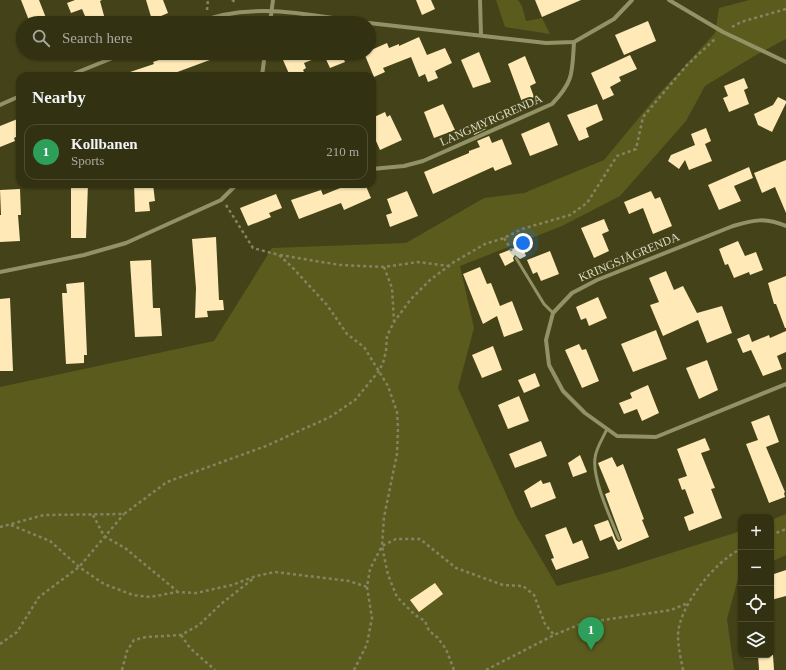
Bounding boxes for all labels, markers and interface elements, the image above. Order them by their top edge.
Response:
search box [16,16,376,60]
icon: search [30,27,52,49]
text: Search here [62,30,132,46]
text: Nearby [32,88,86,107]
street label: LANGMYRGRENDA [438,91,545,149]
text: Kollbanen [71,136,138,152]
text: 1 [43,144,49,159]
text: 210 m [326,144,359,159]
text: Sports [71,153,104,168]
street label: KRINGSJÅGRENDA [577,229,682,285]
your location [513,233,533,253]
map controls [738,514,774,658]
button: + [738,514,774,550]
button: − [738,550,774,586]
button: locate [738,586,774,622]
pin: 1 [578,617,604,650]
button: layers [738,622,774,658]

